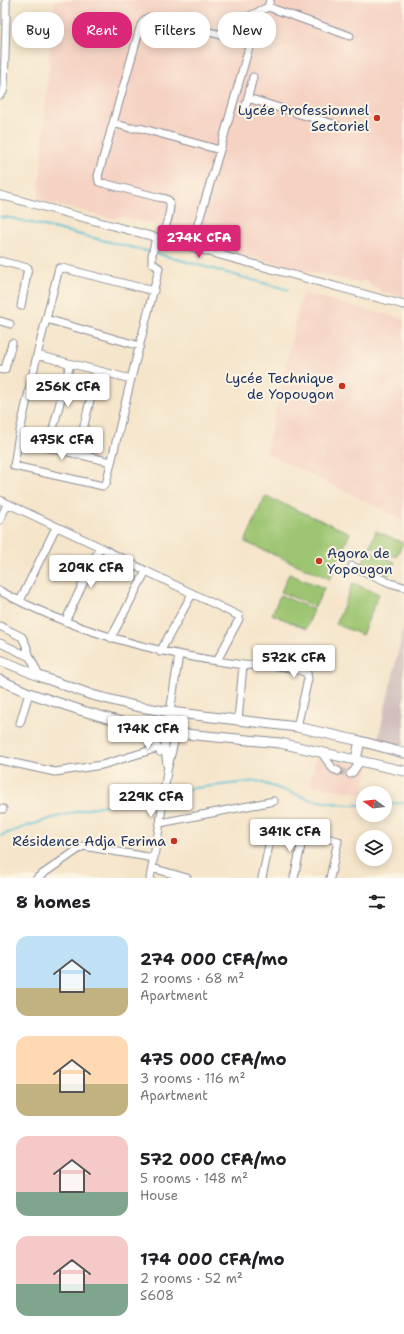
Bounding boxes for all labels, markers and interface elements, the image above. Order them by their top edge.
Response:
chip: Buy [12,12,64,48]
chip: Rent [72,12,132,48]
chip: Filters [140,12,210,48]
chip: New [218,12,276,48]
place label: Lycée Professionnel Sectoriel [238,101,370,135]
marker: Lycée Professionnel Sectoriel [372,113,382,123]
pin: 274K CFA [158,225,240,259]
text: 274K CFA [166,229,232,246]
place label: Lycée Technique de Yopougon [225,369,334,403]
pin: 256K CFA [27,374,109,408]
text: 256K CFA [36,378,100,395]
marker: Lycée Technique de Yopougon [337,381,347,391]
pin: 475K CFA [21,427,103,461]
text: 475K CFA [30,431,94,448]
place label: Agora de Yopougon [327,544,393,578]
pin: 209K CFA [50,555,132,589]
marker: Agora de Yopougon [314,556,324,566]
text: 209K CFA [58,559,124,576]
pin: 572K CFA [253,645,335,679]
text: 572K CFA [262,649,326,666]
pin: 174K CFA [107,716,189,750]
text: 174K CFA [117,720,179,737]
pin: 229K CFA [110,784,192,818]
north arrow [356,786,392,822]
map controls [356,786,392,866]
text: 229K CFA [118,788,184,805]
pin: 341K CFA [249,819,331,853]
text: 341K CFA [259,823,321,840]
button: layers [356,830,392,866]
place label: Résidence Adja Ferima [12,832,166,850]
marker: Résidence Adja Ferima [169,836,179,846]
text: 8 homes [16,891,91,913]
icon: filters [366,891,388,913]
text: 274 000 CFA/mo [140,948,288,970]
icon: home [48,952,96,1000]
text: 2 rooms · 68 m² [140,970,244,987]
text: Apartment [140,987,208,1004]
text: 475 000 CFA/mo [140,1048,287,1070]
icon: home [48,1052,96,1100]
text: 3 rooms · 116 m² [140,1070,246,1087]
text: Apartment [140,1087,208,1104]
text: 572 000 CFA/mo [140,1148,287,1170]
icon: home [48,1152,96,1200]
text: 5 rooms · 148 m² [140,1170,248,1187]
text: House [140,1187,178,1204]
text: 174 000 CFA/mo [140,1248,284,1270]
icon: home [48,1252,96,1300]
text: 2 rooms · 52 m² [140,1270,243,1287]
text: S608 [140,1287,174,1304]

